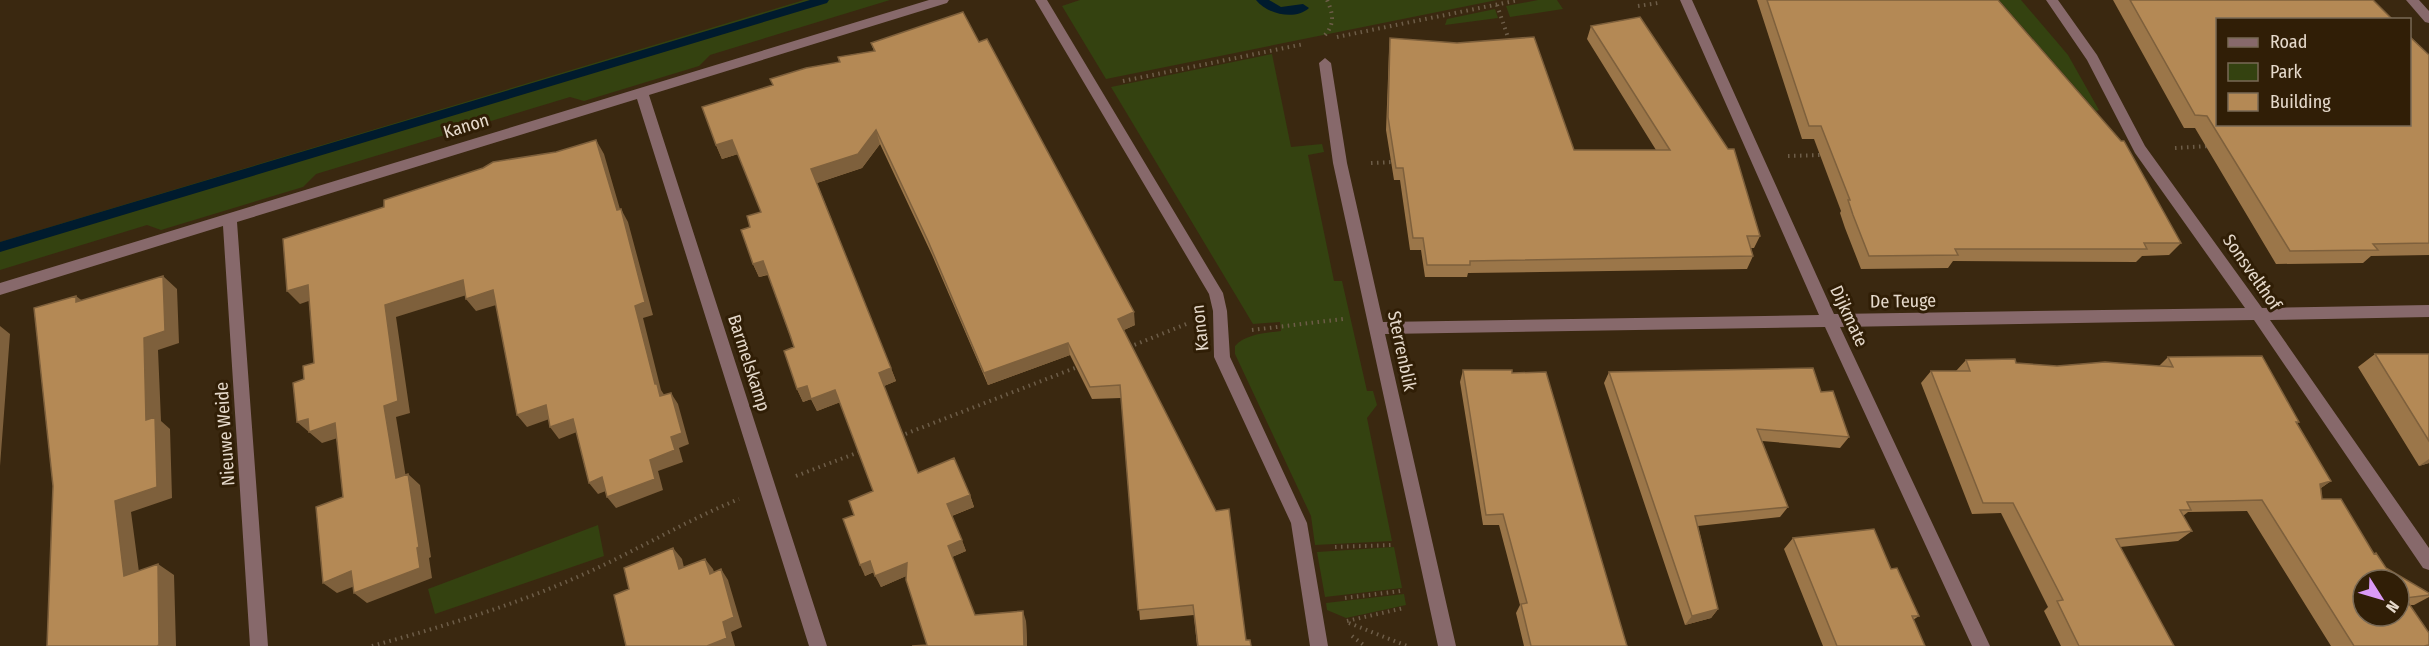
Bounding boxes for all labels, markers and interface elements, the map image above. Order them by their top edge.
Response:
legend [2216,18,2411,126]
text: Road [2270,31,2307,53]
text: Park [2270,61,2303,83]
text: Building [2270,91,2331,113]
street label: Kanon [440,109,492,143]
street label: Sonsvelthof [2218,230,2287,315]
street label: Dijkmate [1825,282,1873,350]
street label: De Teuge [1870,289,1936,313]
street label: Kanon [1187,304,1213,352]
street label: Sterrenblik [1383,309,1421,394]
street label: Barmelskamp [723,312,775,414]
street label: Nieuwe Weide [210,381,240,487]
north arrow [2351,568,2411,628]
text: N [2382,597,2403,616]

